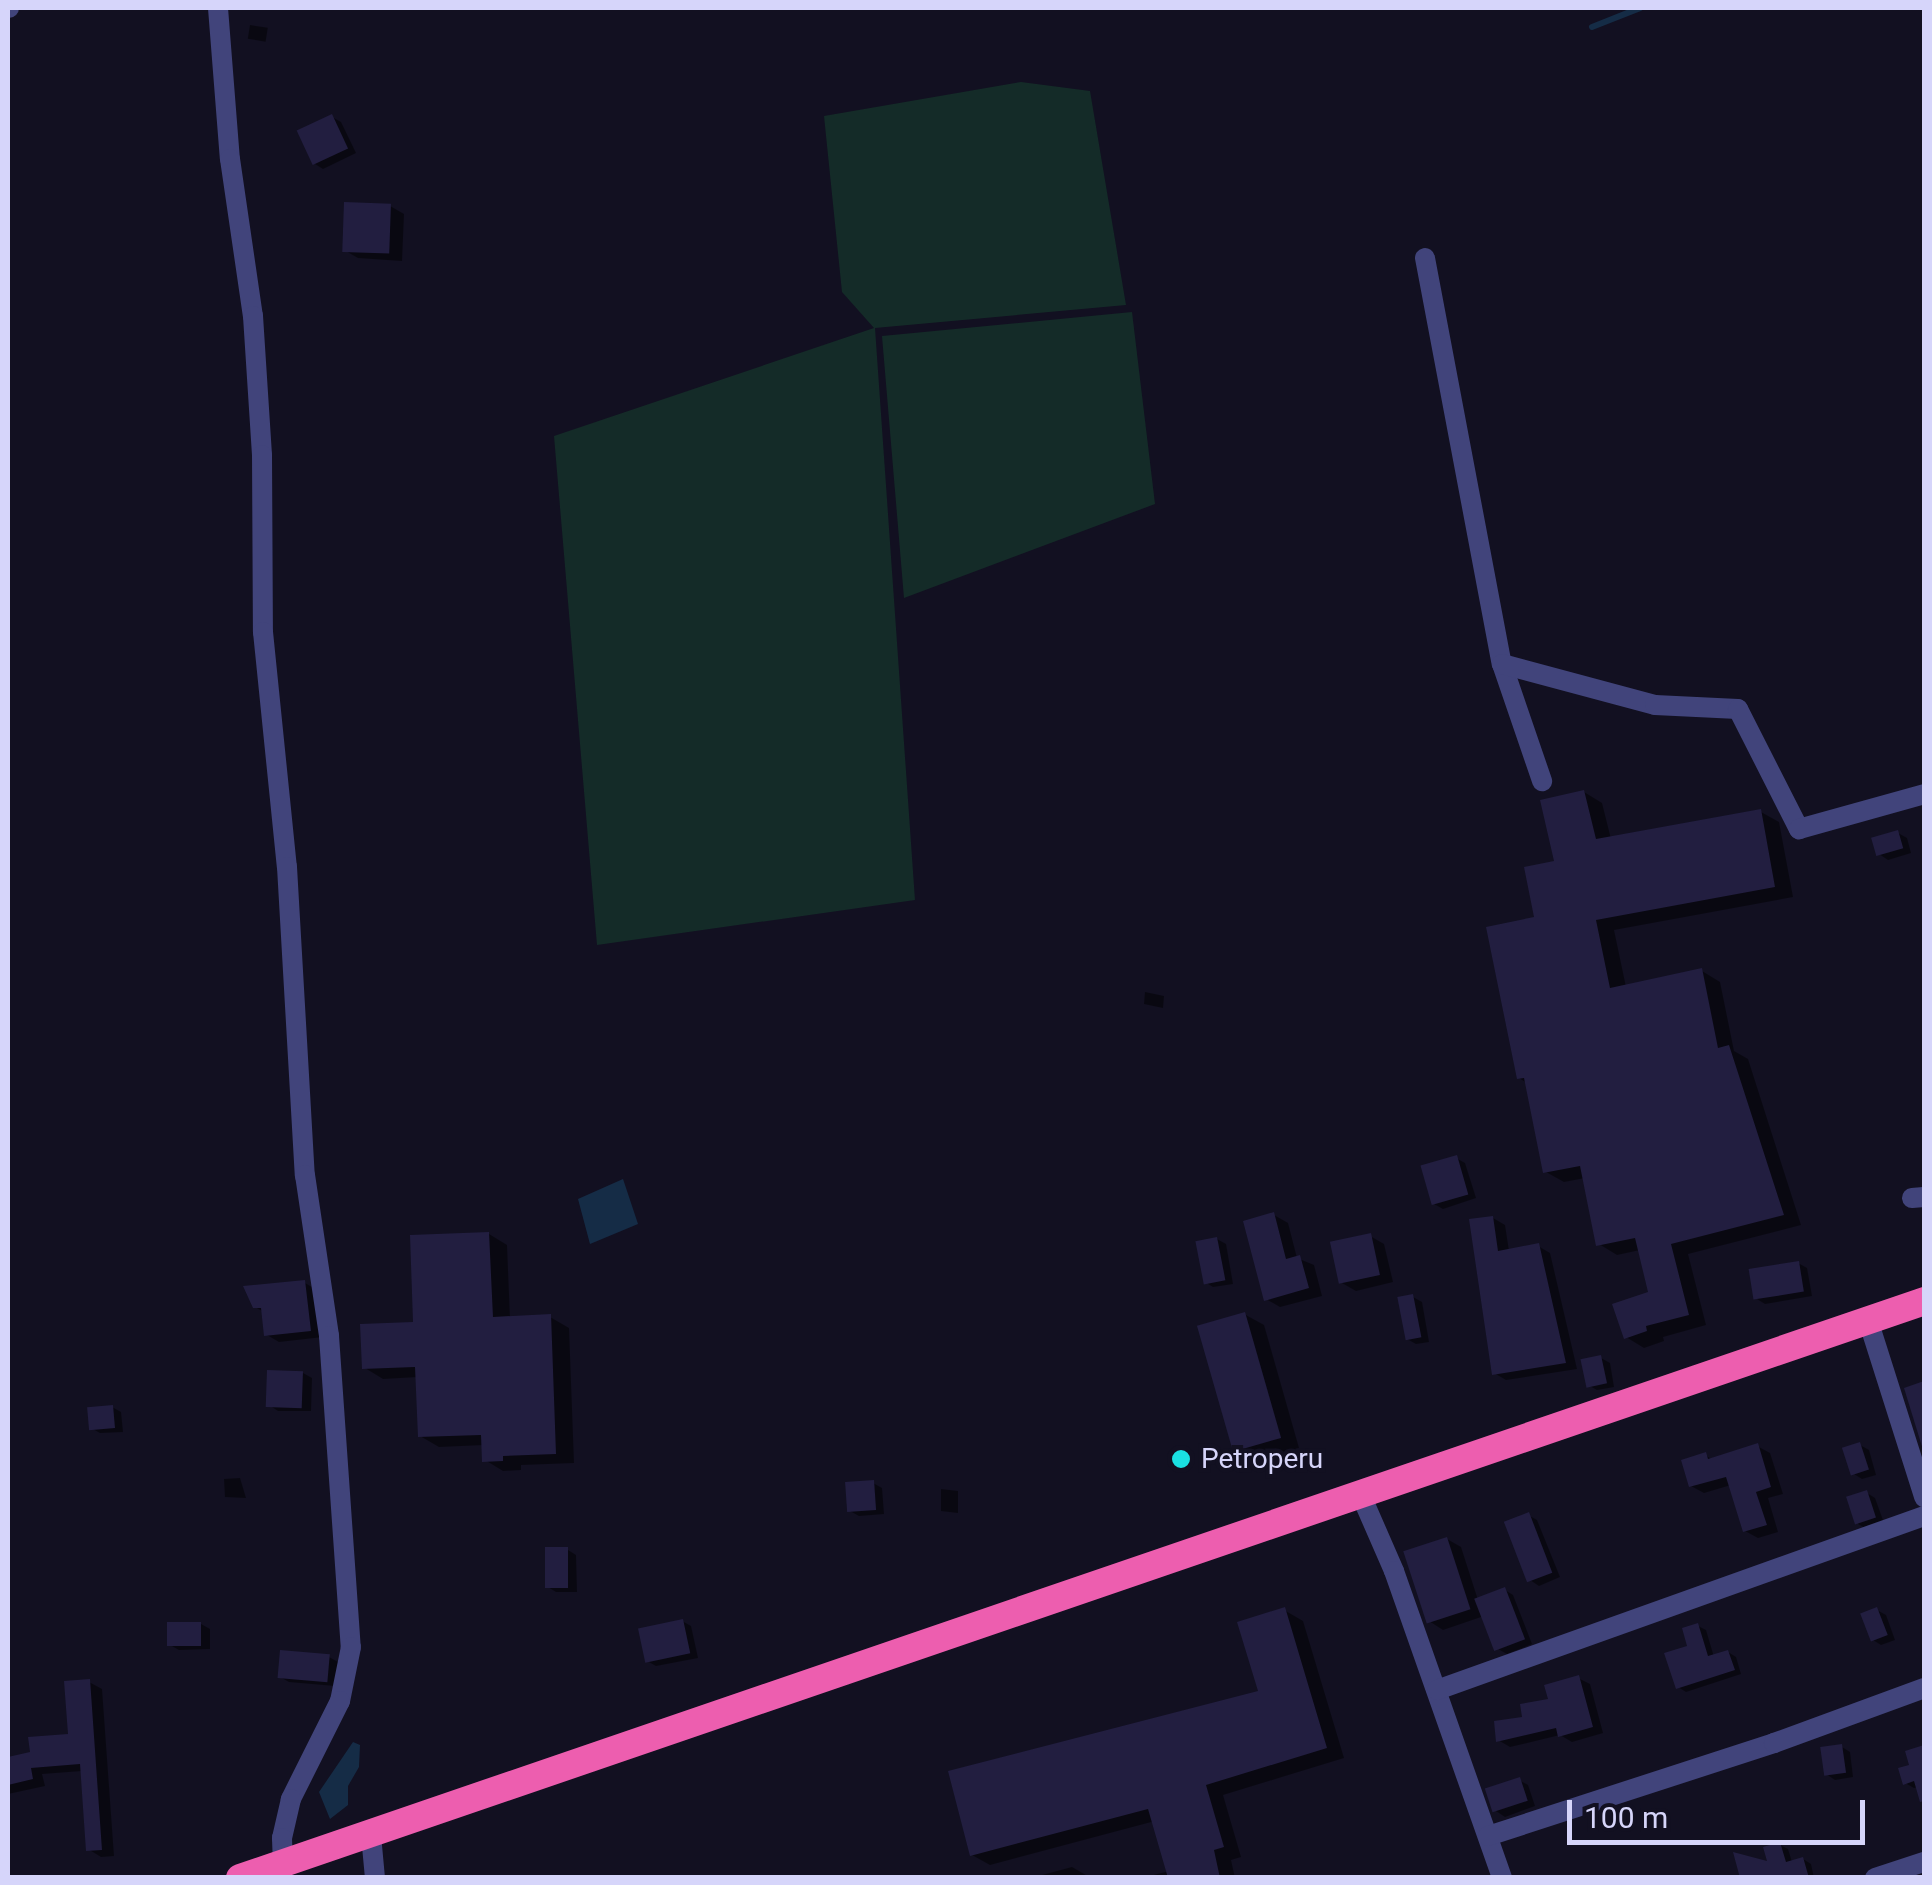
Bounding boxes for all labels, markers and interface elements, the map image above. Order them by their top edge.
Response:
place label: Petroperu [1201,1442,1323,1476]
marker: Petroperu [1170,1448,1192,1470]
scale bar [1572,1780,1870,1842]
text: 100 m [1584,1800,1668,1835]

